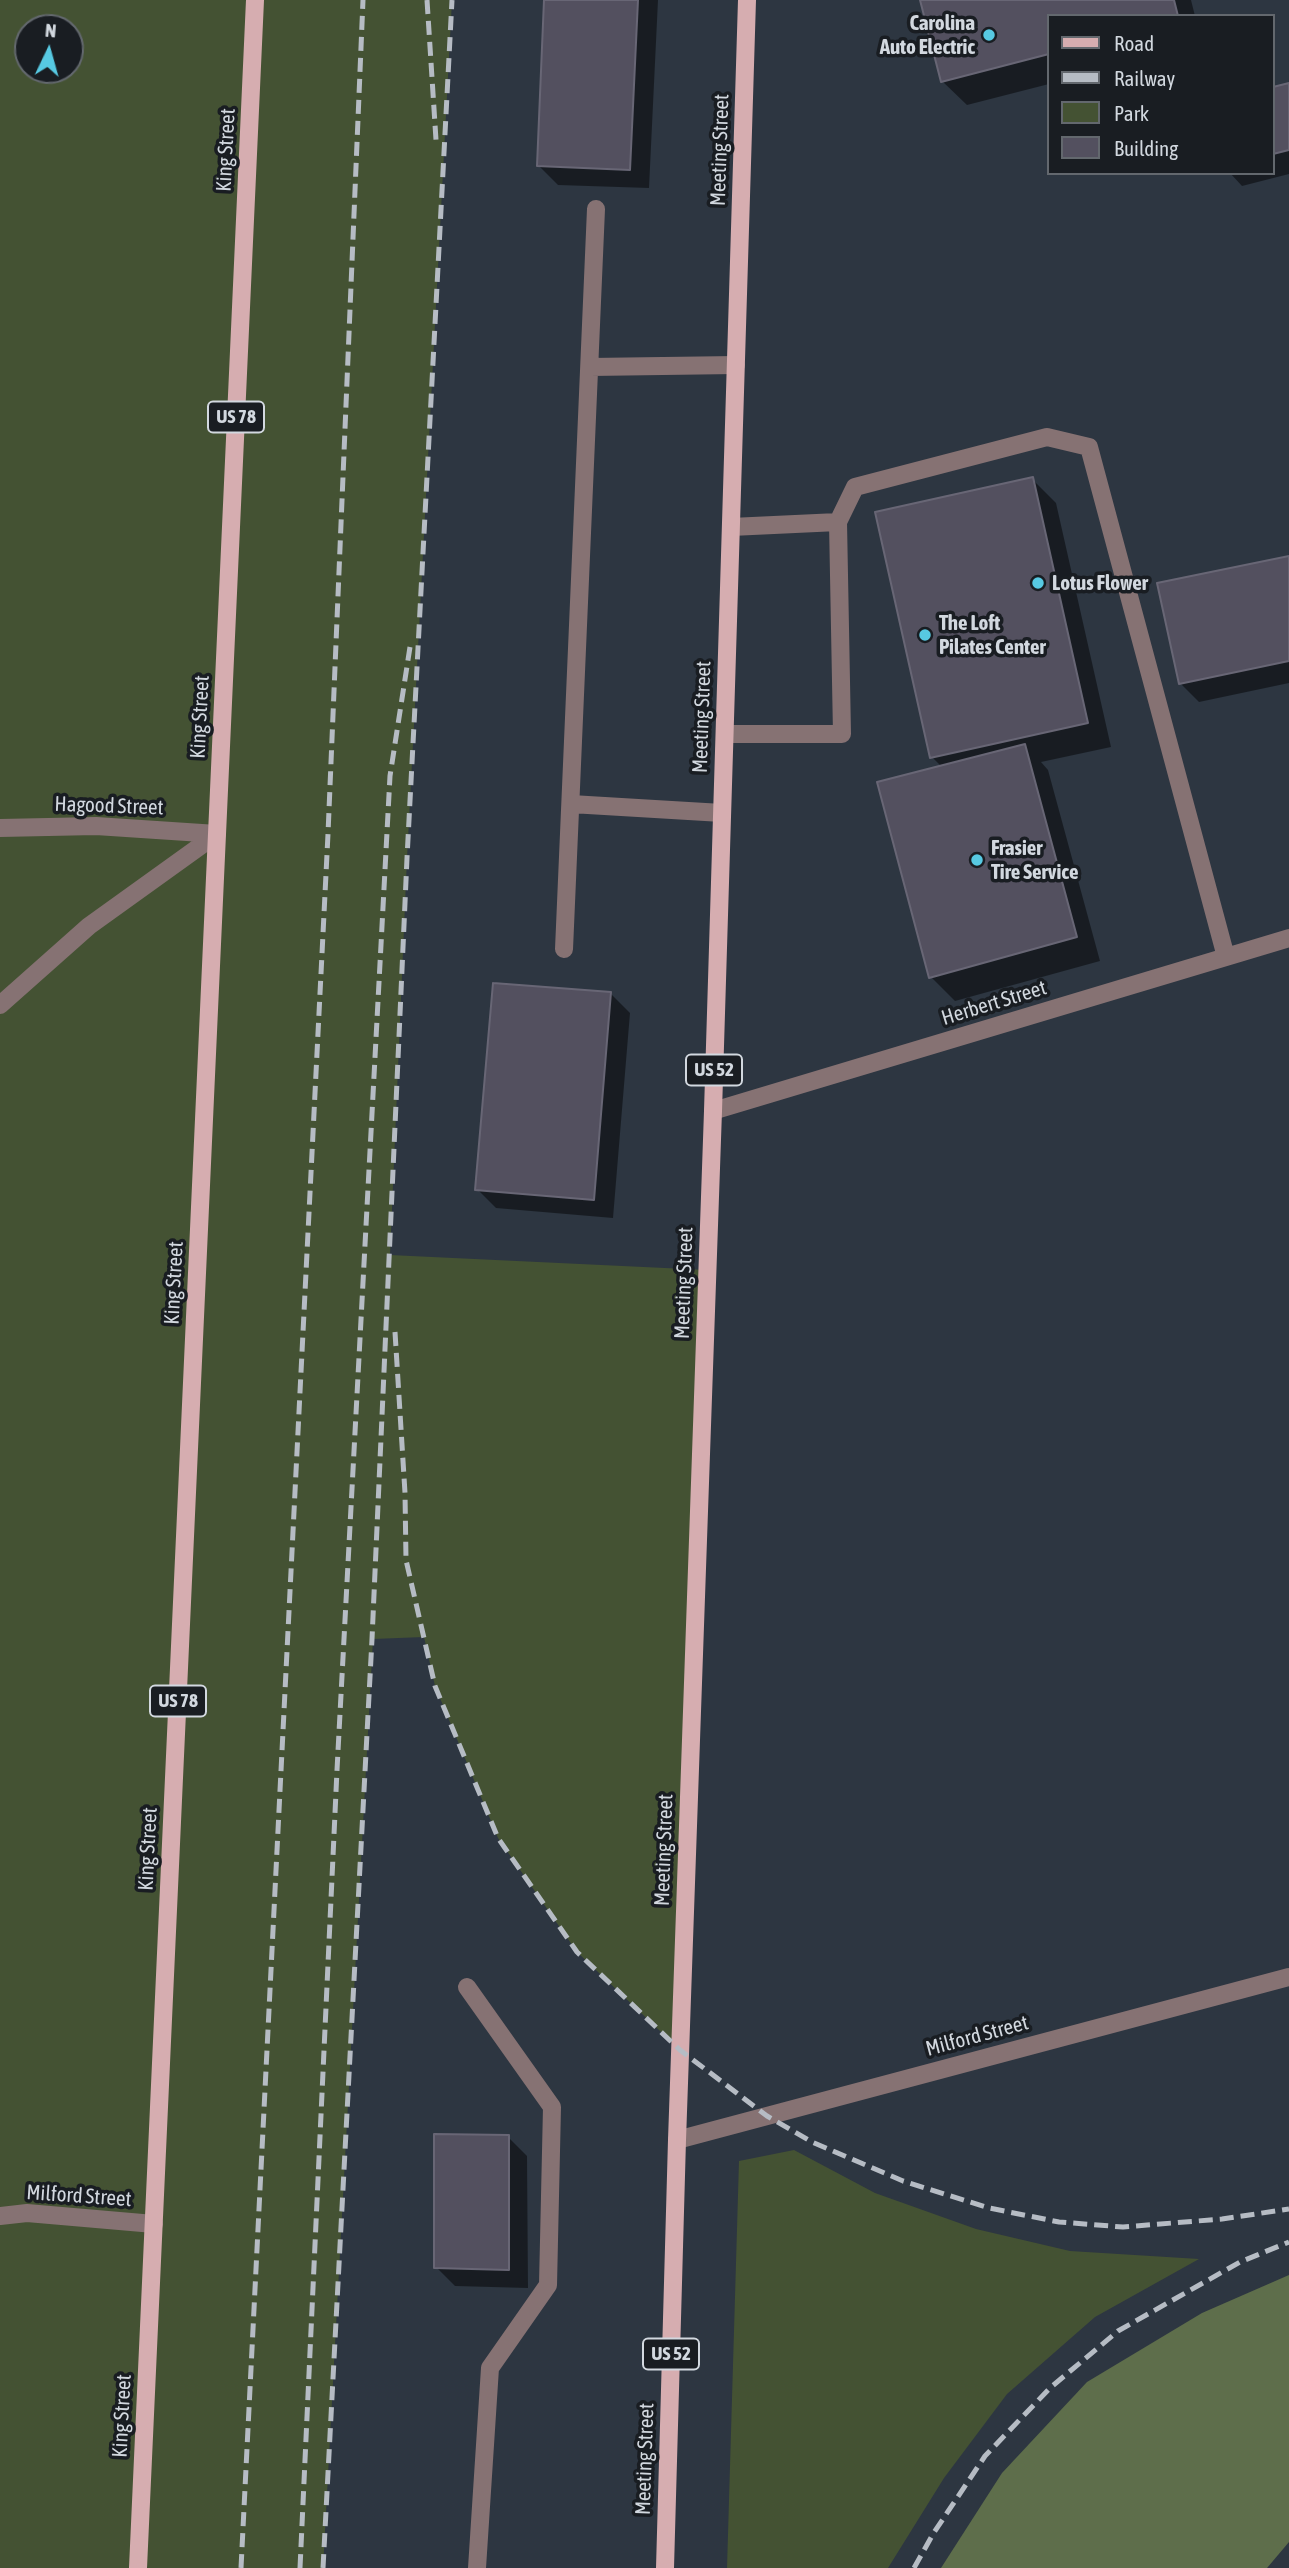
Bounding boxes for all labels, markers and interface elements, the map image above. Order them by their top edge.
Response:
place label: Carolina Auto Electric [880,10,975,60]
north arrow [14,14,84,84]
legend [1048,14,1275,175]
text: N [44,19,57,42]
marker: Carolina Auto Electric [981,27,997,43]
text: Road [1114,31,1154,55]
text: Railway [1114,66,1175,90]
street label: Meeting Street [705,94,735,206]
text: Park [1114,101,1149,125]
street label: King Street [211,108,241,192]
text: Building [1114,136,1178,160]
road number: US 78 [208,402,264,432]
place label: Lotus Flower [1052,570,1148,596]
marker: Lotus Flower [1030,575,1046,591]
place label: The Loft Pilates Center [939,610,1046,660]
marker: The Loft Pilates Center [917,627,933,643]
street label: Meeting Street [687,661,717,773]
street label: King Street [185,675,215,759]
street label: Hagood Street [54,792,164,820]
place label: Frasier Tire Service [991,835,1079,885]
marker: Frasier Tire Service [969,852,985,868]
street label: Herbert Street [938,975,1050,1031]
road number: US 52 [686,1054,742,1086]
street label: Meeting Street [669,1227,699,1339]
street label: King Street [159,1241,189,1325]
road number: US 78 [150,1686,206,1716]
street label: Meeting Street [649,1794,679,1906]
street label: King Street [133,1807,163,1891]
street label: Milford Street [923,2010,1031,2062]
street label: Milford Street [26,2180,132,2212]
road number: US 52 [643,2338,699,2370]
street label: King Street [107,2374,137,2458]
street label: Meeting Street [630,2403,660,2515]

